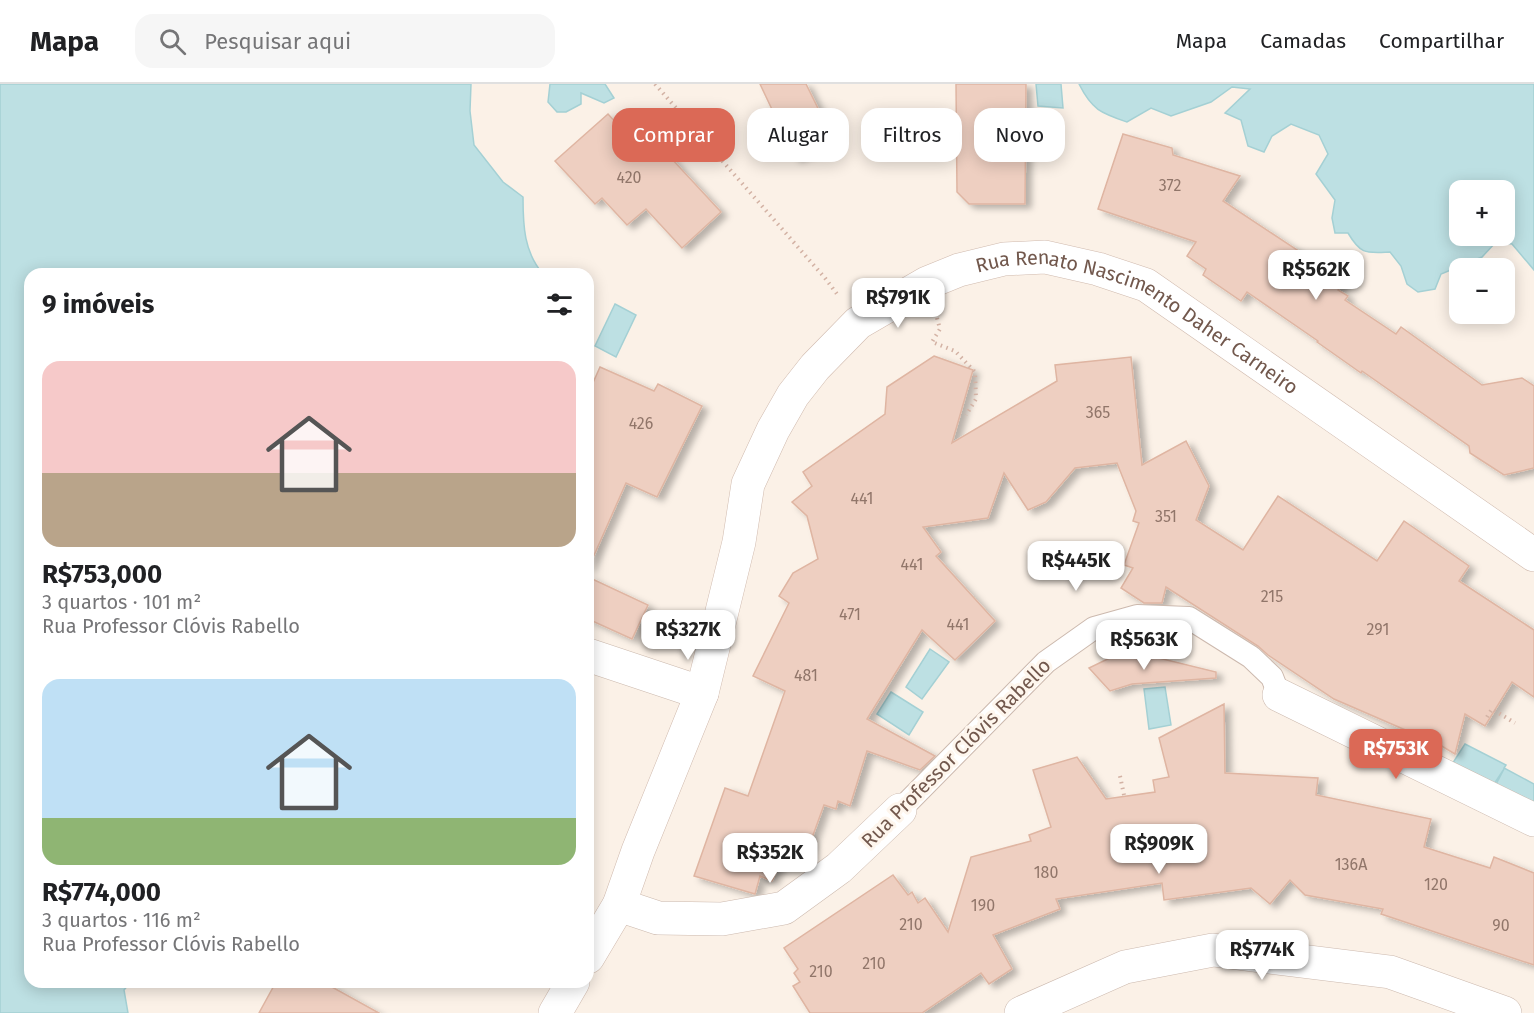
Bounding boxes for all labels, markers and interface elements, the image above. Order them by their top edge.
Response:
search box [135,14,555,68]
text: Mapa [30,25,99,58]
icon: search [156,25,189,58]
text: Pesquisar aqui [204,28,351,55]
text: Mapa [1176,28,1227,54]
text: Camadas [1260,28,1346,54]
text: Compartilhar [1379,28,1504,54]
chip: Comprar [612,108,735,162]
chip: Alugar [747,108,849,162]
chip: Filtros [861,108,962,162]
chip: Novo [974,108,1065,162]
house number: 420 [616,168,642,187]
house number: 372 [1159,176,1181,195]
map controls [1449,180,1515,324]
button: + [1449,180,1515,246]
street label: Rua Renato Nascimento Daher Carneiro [973,245,1303,399]
pin: R$562K [1267,250,1365,301]
text: R$562K [1282,257,1350,281]
button: − [1449,258,1515,324]
pin: R$791K [849,278,947,329]
text: R$791K [866,285,930,309]
icon: filters [543,288,576,321]
text: 9 imóveis [42,289,154,320]
icon: home [255,400,363,508]
house number: 365 [1086,403,1110,422]
house number: 426 [629,414,653,433]
house number: 441 [850,489,874,508]
house number: 351 [1155,507,1177,526]
pin: R$445K [1027,541,1125,592]
text: R$445K [1042,548,1110,572]
house number: 441 [900,555,924,574]
text: R$753,000 [42,559,162,590]
house number: 215 [1261,587,1283,606]
text: 3 quartos · 101 m² [42,590,201,614]
house number: 471 [839,605,861,624]
pin: R$327K [639,610,737,661]
text: Rua Professor Clóvis Rabello [42,614,300,638]
house number: 441 [946,615,970,634]
text: R$327K [655,617,721,641]
pin: R$563K [1095,620,1193,671]
house number: 291 [1367,620,1389,639]
text: R$563K [1110,627,1178,651]
street label: Rua Professor Clóvis Rabello [856,653,1056,853]
house number: 481 [794,666,818,685]
icon: home [255,718,363,826]
pin: R$753K [1347,729,1445,780]
text: R$753K [1363,736,1429,760]
pin: R$909K [1110,824,1208,875]
text: R$909K [1124,831,1194,855]
pin: R$352K [721,833,819,884]
text: R$352K [737,840,803,864]
house number: 136A [1335,855,1368,874]
house number: 180 [1034,863,1058,882]
house number: 120 [1424,875,1448,894]
text: R$774,000 [42,877,161,908]
house number: 190 [971,896,995,915]
text: 3 quartos · 116 m² [42,908,201,932]
house number: 210 [899,915,923,934]
house number: 90 [1492,916,1510,935]
pin: R$774K [1213,930,1311,981]
text: Rua Professor Clóvis Rabello [42,932,300,956]
text: R$774K [1230,937,1294,961]
house number: 210 [862,954,886,973]
house number: 210 [809,962,833,981]

